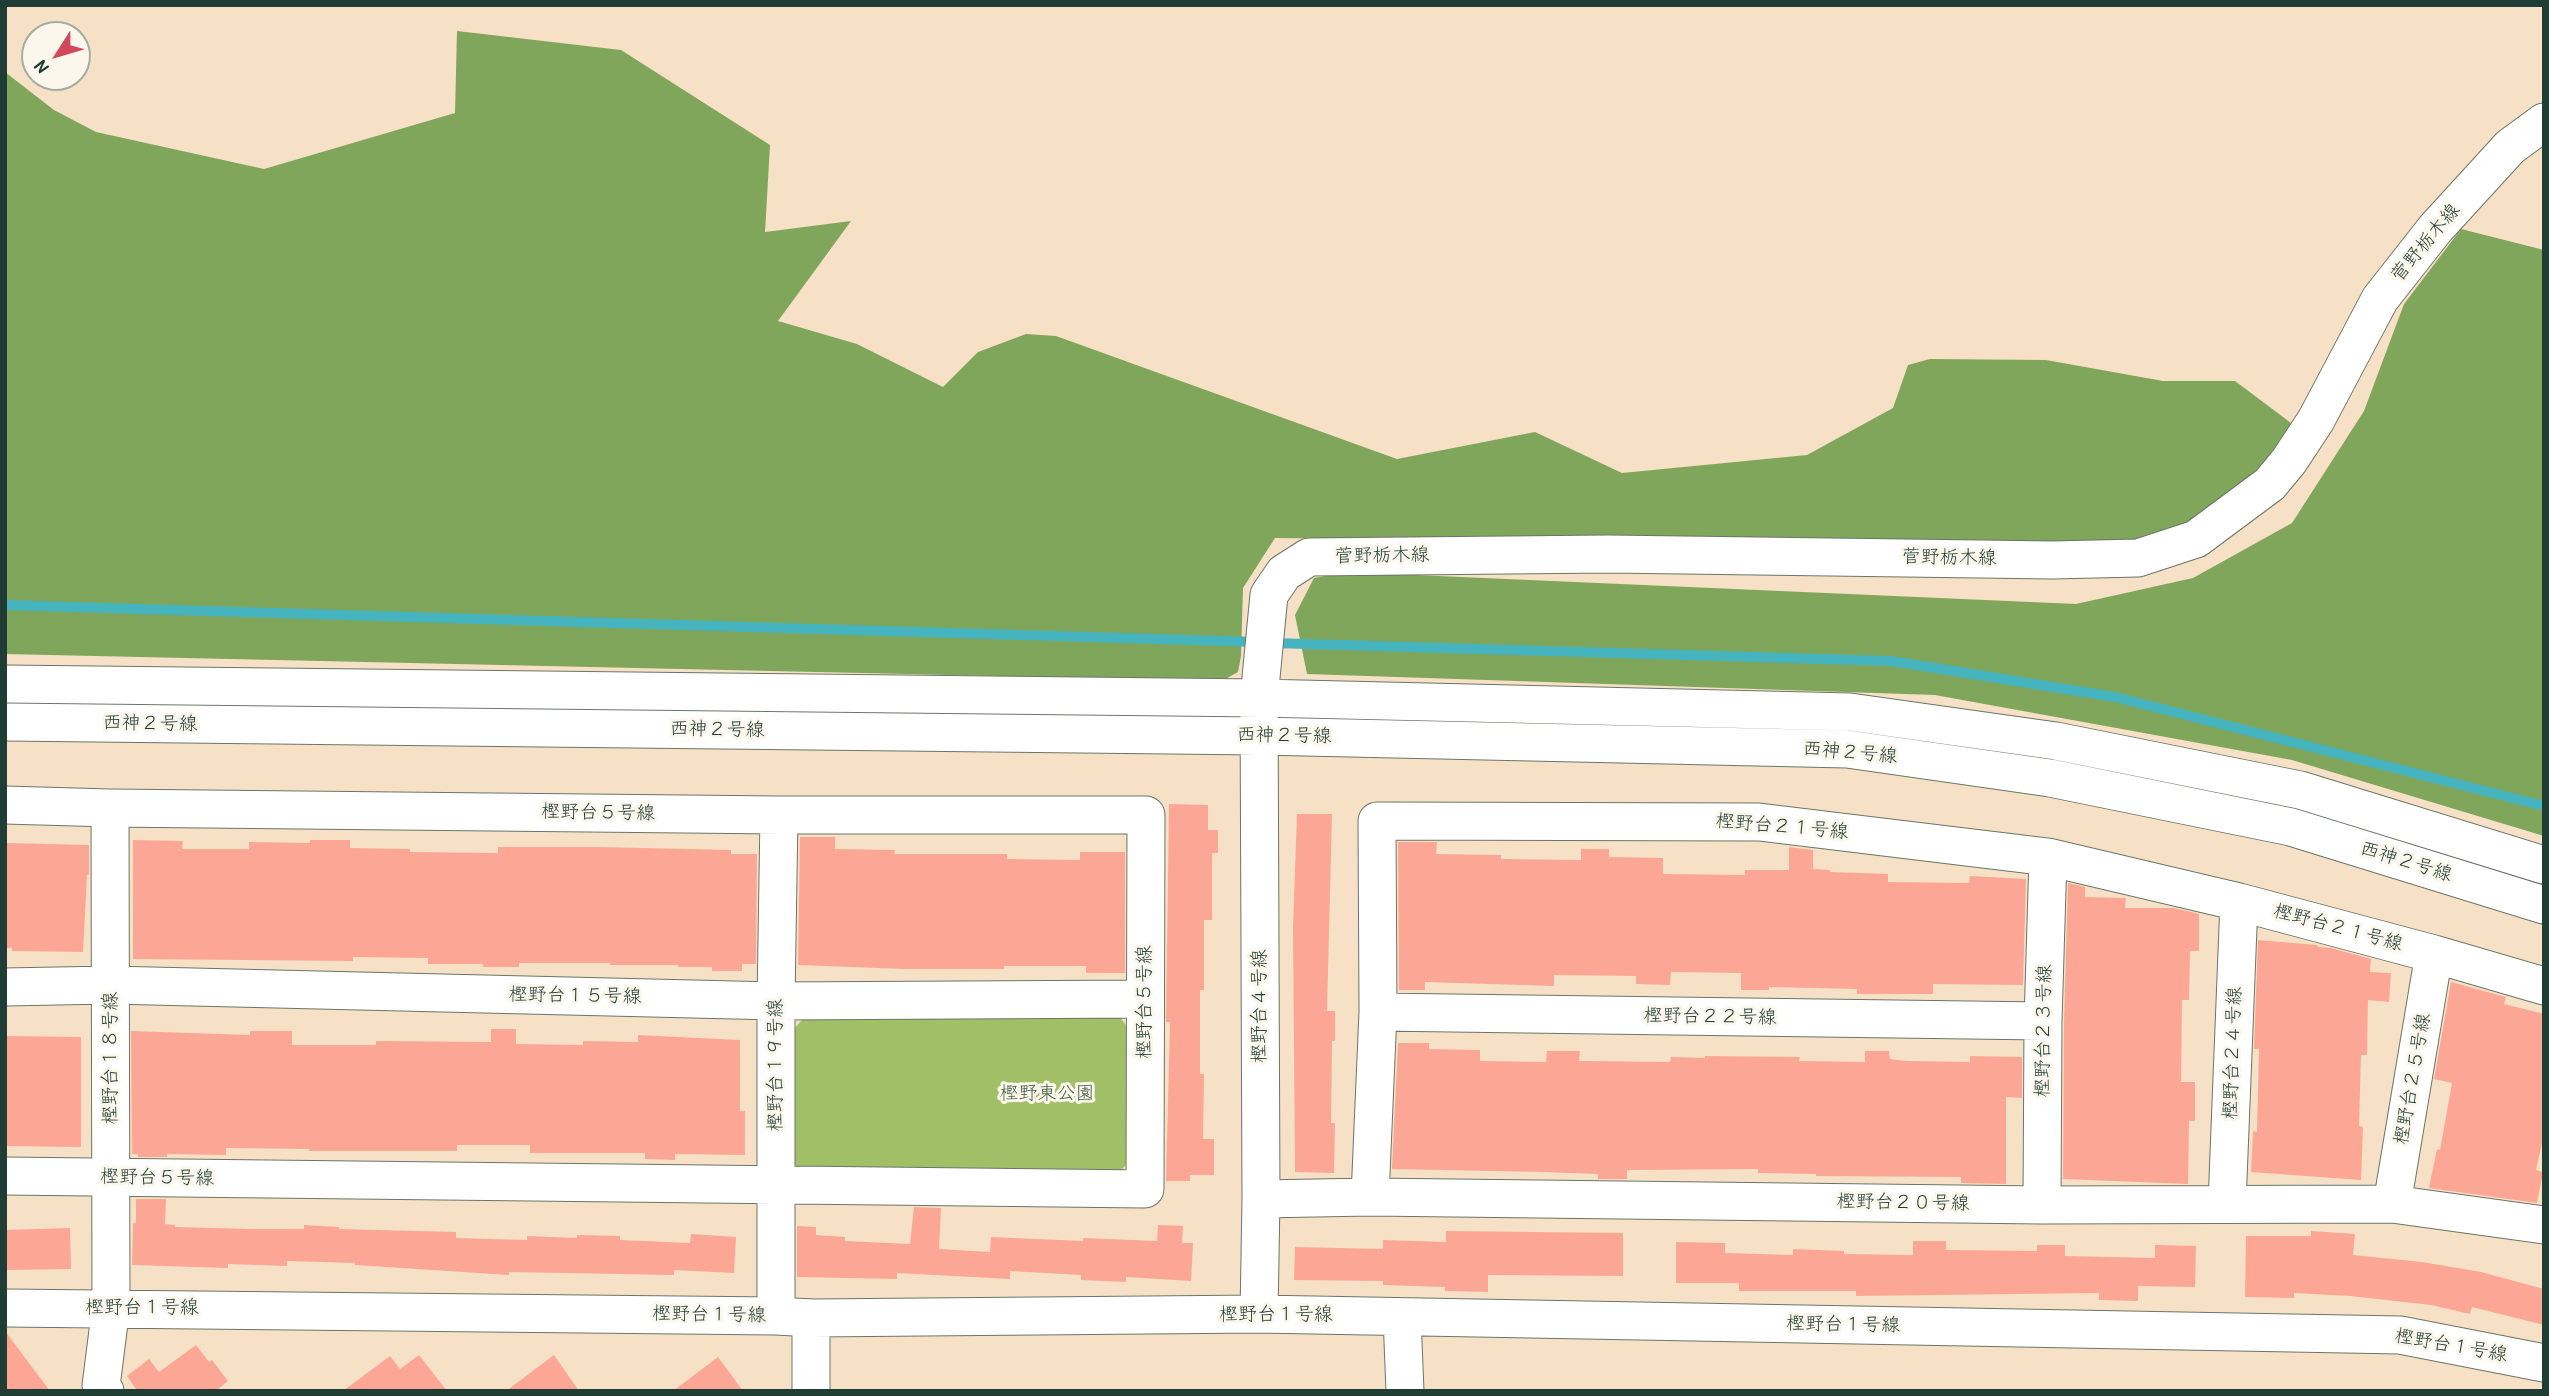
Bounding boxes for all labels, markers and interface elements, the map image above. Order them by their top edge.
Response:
north arrow [21,21,91,91]
text: N [27,56,54,79]
street label: 菅野栃木線 [2387,199,2465,287]
street label: 菅野栃木線 [1334,544,1430,568]
street label: 菅野栃木線 [1901,546,1997,570]
street label: 西神２号線 [102,712,198,736]
street label: 西神２号線 [669,718,765,742]
street label: 西神２号線 [1236,724,1332,748]
street label: 西神２号線 [1802,738,1898,768]
street label: 樫野台５号線 [541,801,655,825]
street label: 樫野台２１号線 [1715,810,1849,844]
street label: 西神２号線 [2357,837,2455,887]
street label: 樫野台２１号線 [2271,900,2405,956]
street label: 樫野台５号線 [1134,945,1156,1059]
street label: 樫野台４号線 [1249,949,1271,1063]
street label: 樫野台２３号線 [2031,964,2057,1098]
street label: 樫野台１５号線 [508,983,642,1009]
street label: 樫野台２４号線 [2219,986,2247,1120]
street label: 樫野台１８号線 [100,992,122,1124]
street label: 樫野台１９号線 [765,999,787,1131]
street label: 樫野台２２号線 [1643,1004,1777,1030]
street label: 樫野台２５号線 [2390,1012,2436,1146]
park label: 樫野東公園 [1000,1083,1094,1105]
street label: 樫野台５号線 [100,1166,214,1190]
street label: 樫野台２０号線 [1836,1190,1970,1216]
street label: 樫野台１号線 [85,1297,199,1319]
street label: 樫野台１号線 [652,1303,766,1327]
street label: 樫野台１号線 [1219,1304,1333,1326]
street label: 樫野台１号線 [1786,1313,1900,1337]
street label: 樫野台１号線 [2393,1325,2509,1367]

